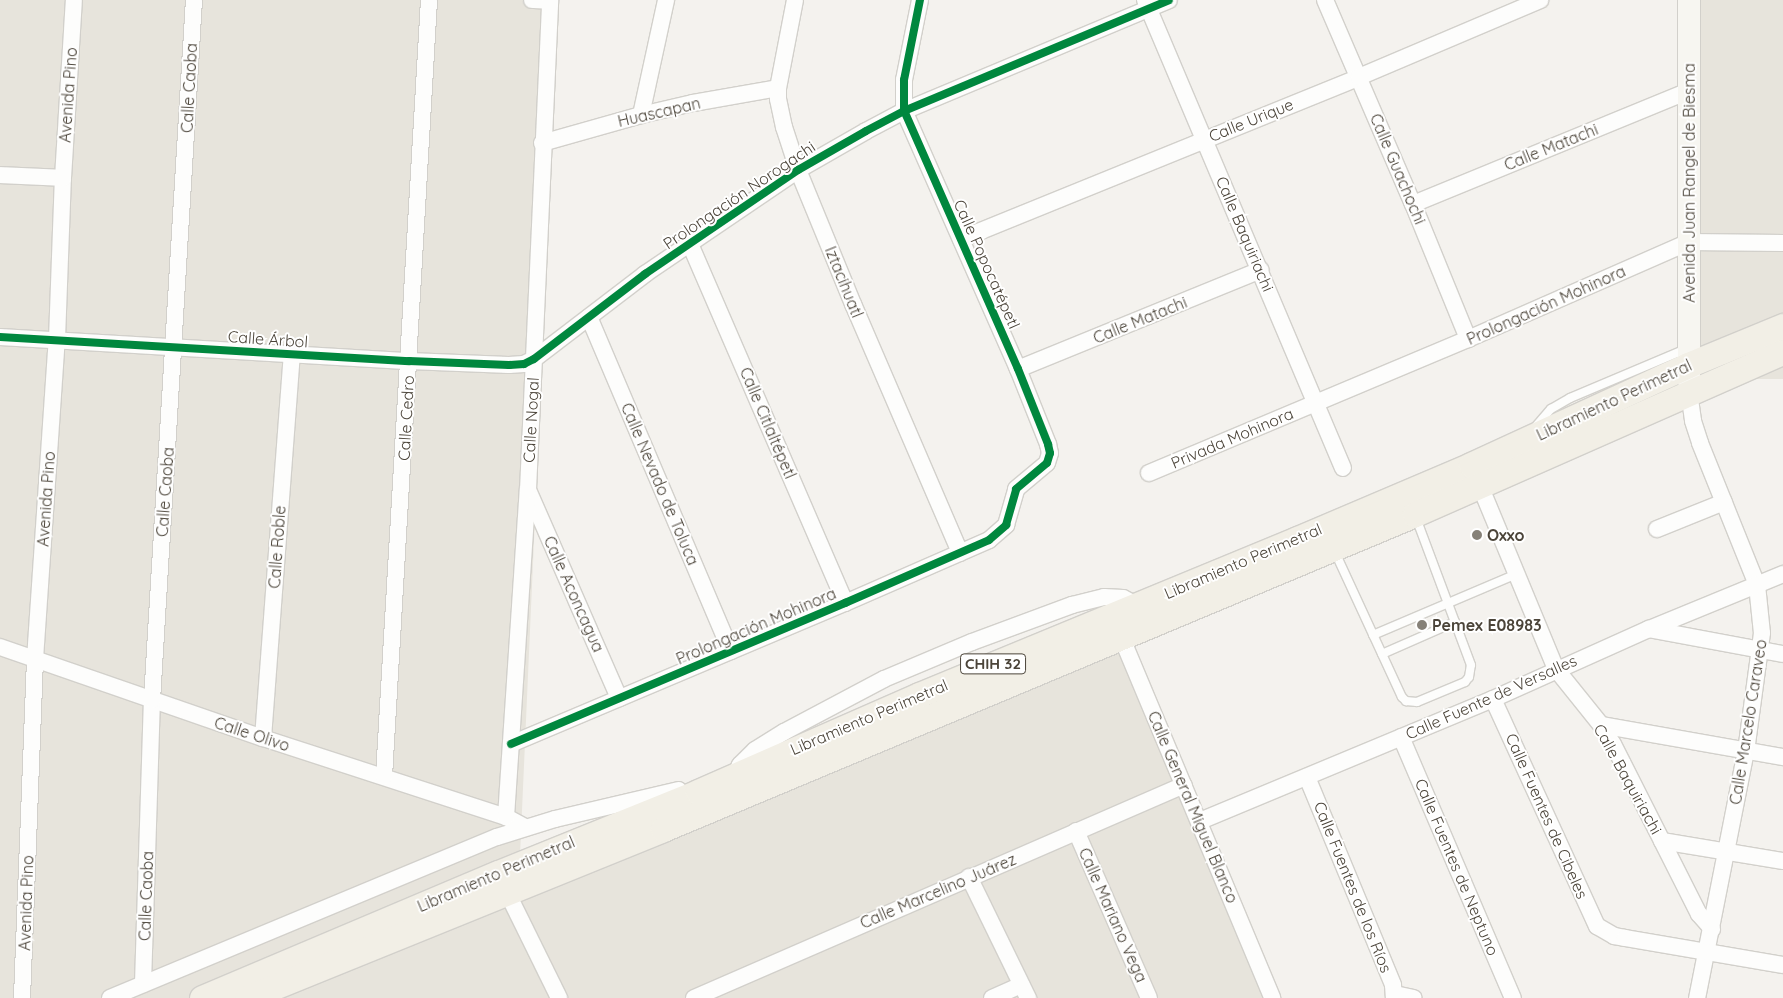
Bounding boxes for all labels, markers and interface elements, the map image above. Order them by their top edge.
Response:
street label: Calle Caoba [177,43,201,133]
street label: Avenida Pino [55,47,81,143]
street label: Avenida Juan Rangel de Biesma [1679,63,1699,303]
street label: Huascapan [616,93,702,131]
street label: Calle Urique [1206,94,1296,146]
street label: Calle Guachochi [1366,111,1430,227]
street label: Calle Matachi [1501,119,1601,175]
street label: Prolongación Norogachi [659,137,819,253]
street label: Calle Baquiriachi [1212,174,1278,294]
street label: Calle Popocatépetl [950,196,1024,332]
street label: Iztacihuatl [821,243,867,321]
street label: Prolongación Mohinora [1464,261,1628,349]
street label: Calle Matachi [1090,292,1190,348]
street label: Calle Árbol [227,327,309,351]
street label: Libramiento Perimetral [1533,356,1695,444]
street label: Calle Citlaltépetl [736,364,800,482]
street label: Calle Cedro [394,375,418,461]
street label: Calle Nogal [519,377,543,463]
street label: Calle Nevado de Toluca [617,400,703,568]
street label: Privada Mohinora [1168,404,1296,472]
street label: Calle Caoba [152,446,178,538]
street label: Avenida Pino [33,451,59,547]
street label: Calle Roble [265,505,289,589]
street label: Libramiento Perimetral [1161,519,1325,603]
place label: Oxxo [1487,525,1525,545]
marker: Oxxo [1471,529,1483,541]
street label: Calle Aconcagua [540,533,608,655]
street label: Prolongación Mohinora [673,584,839,668]
place label: Pemex E08983 [1432,615,1542,635]
marker: Pemex E08983 [1416,619,1428,631]
street label: Calle Marcelo Caraveo [1725,638,1771,806]
street label: Calle Fuente de Versalles [1402,651,1580,743]
road number: CHIH 32 [959,652,1027,676]
street label: Libramiento Perimetral [787,675,951,759]
street label: Calle General Miguel Blanco [1144,708,1242,906]
street label: Calle Olivo [212,713,292,755]
street label: Calle Baquiriachi [1590,720,1666,838]
street label: Calle Fuentes de Cibeles [1502,730,1592,902]
street label: Calle Fuentes de Neptuno [1411,776,1503,958]
street label: Calle Fuentes de los Ríos [1310,799,1396,975]
street label: Libramiento Perimetral [414,832,578,916]
street label: Calle Mariano Vega [1075,845,1151,985]
street label: Calle Marcelino Juárez [857,849,1019,933]
street label: Calle Caoba [135,851,157,941]
street label: Avenida Pino [15,855,37,951]

